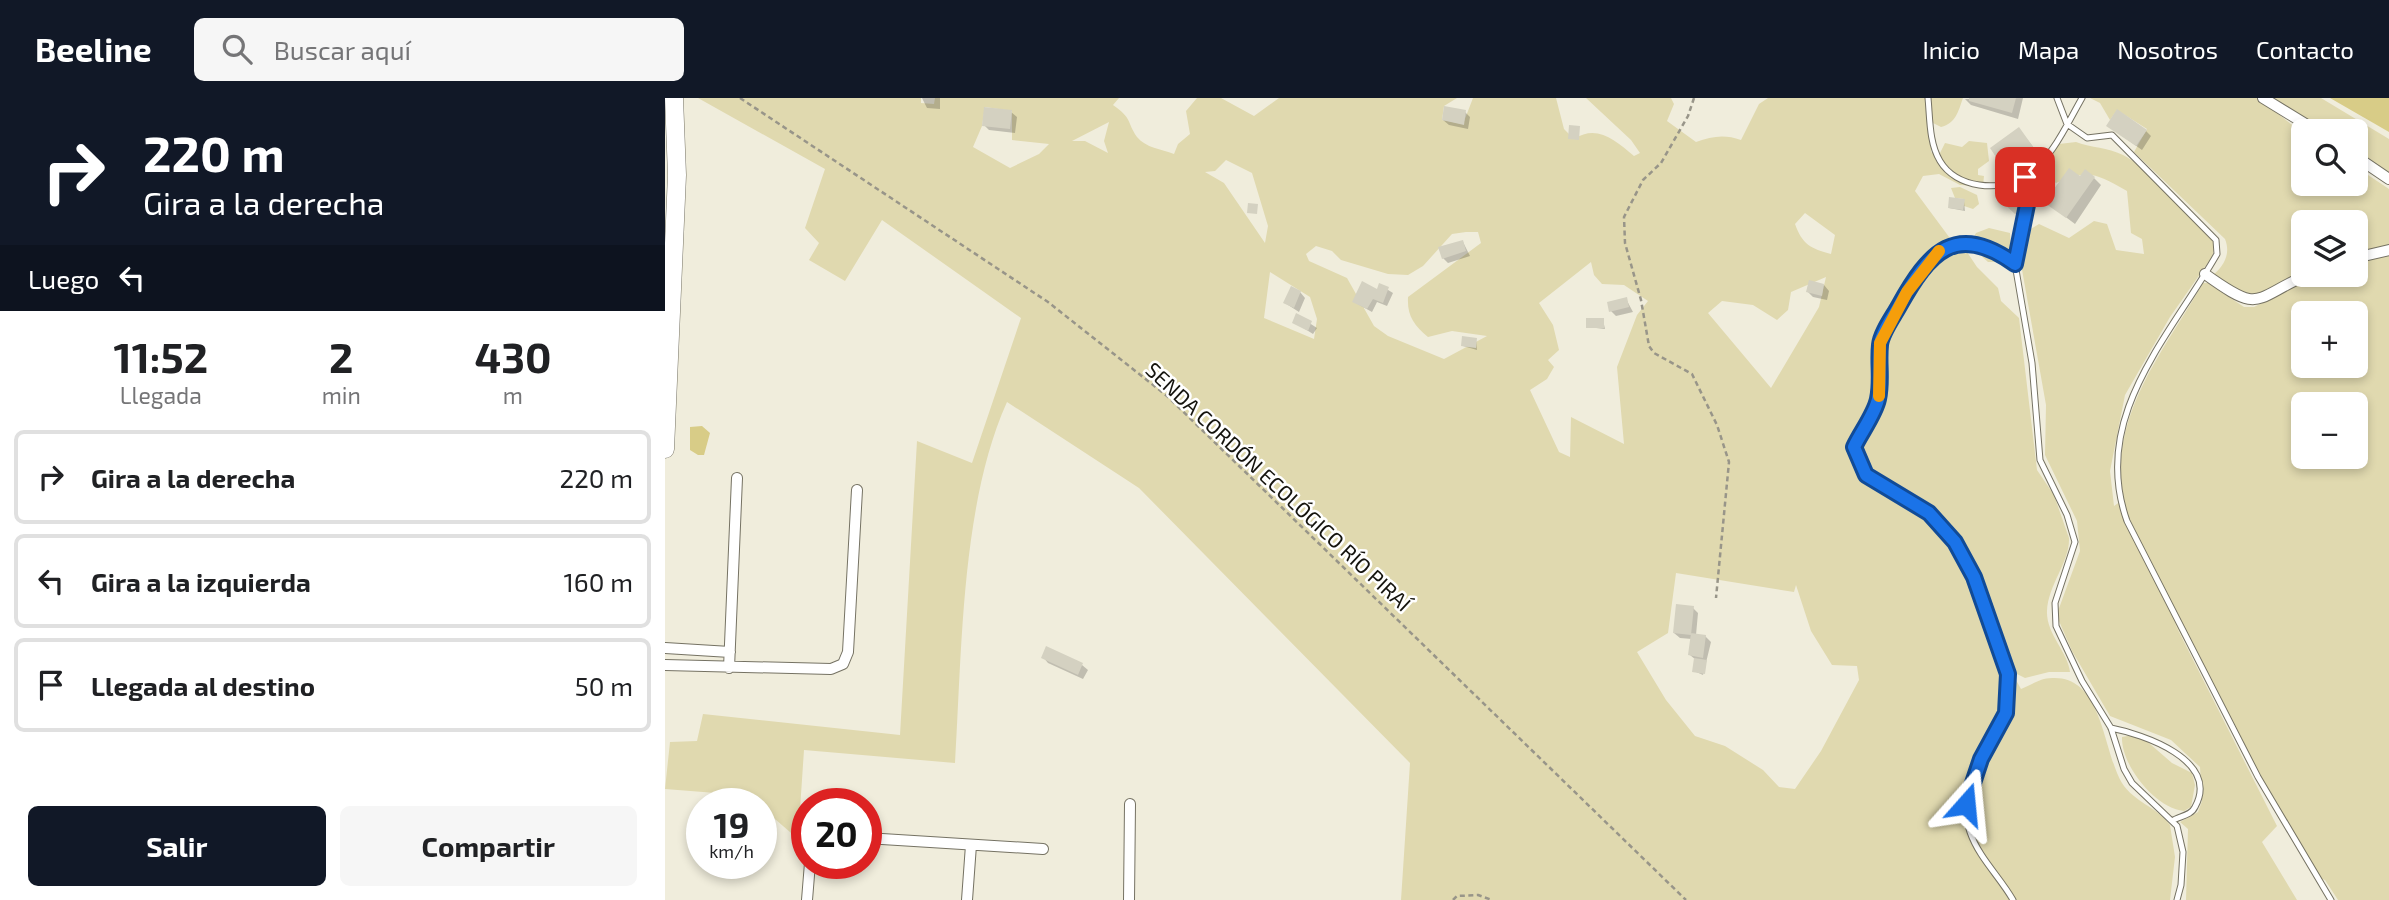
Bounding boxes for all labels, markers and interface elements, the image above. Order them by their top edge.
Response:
search box [194,18,684,81]
text: Beeline [35,29,152,69]
icon: search [218,30,256,68]
text: Buscar aquí [274,34,411,65]
text: Inicio [1922,35,1980,64]
text: Mapa [2018,35,2079,64]
text: Nosotros [2117,35,2218,64]
text: Contacto [2256,35,2354,64]
map controls [2291,119,2368,469]
button: search [2291,119,2368,196]
text: 220 m [143,123,285,182]
icon: right [28,126,119,217]
pin [1995,147,2055,207]
icon: arrive [2006,158,2044,196]
text: Gira a la derecha [143,183,384,221]
button: layers [2291,210,2368,287]
icon: left [113,259,151,297]
text: Luego [28,263,99,294]
button: + [2291,301,2368,378]
text: 11:52 [114,331,208,381]
text: 2 [329,331,353,381]
text: 430 [474,331,551,381]
street label: SENDA CORDÓN ECOLÓGICO RÍO PIRAÍ [1141,356,1417,616]
text: Llegada [120,381,202,409]
text: min [322,381,361,409]
text: m [503,381,523,409]
button: − [2291,392,2368,469]
icon: right [32,458,70,496]
text: Gira a la derecha [91,462,295,493]
text: 220 m [560,462,633,493]
icon: left [32,562,70,600]
text: Gira a la izquierda [91,566,311,597]
text: 160 m [564,566,633,597]
icon: arrive [32,666,70,704]
text: Llegada al destino [91,670,315,701]
text: 50 m [575,670,633,701]
position arrow [1929,767,2003,841]
speed limit sign: 20 [791,788,882,879]
text: 19 [714,803,749,845]
button: Salir [28,806,326,886]
button: Compartir [340,806,637,886]
text: km/h [709,840,754,862]

